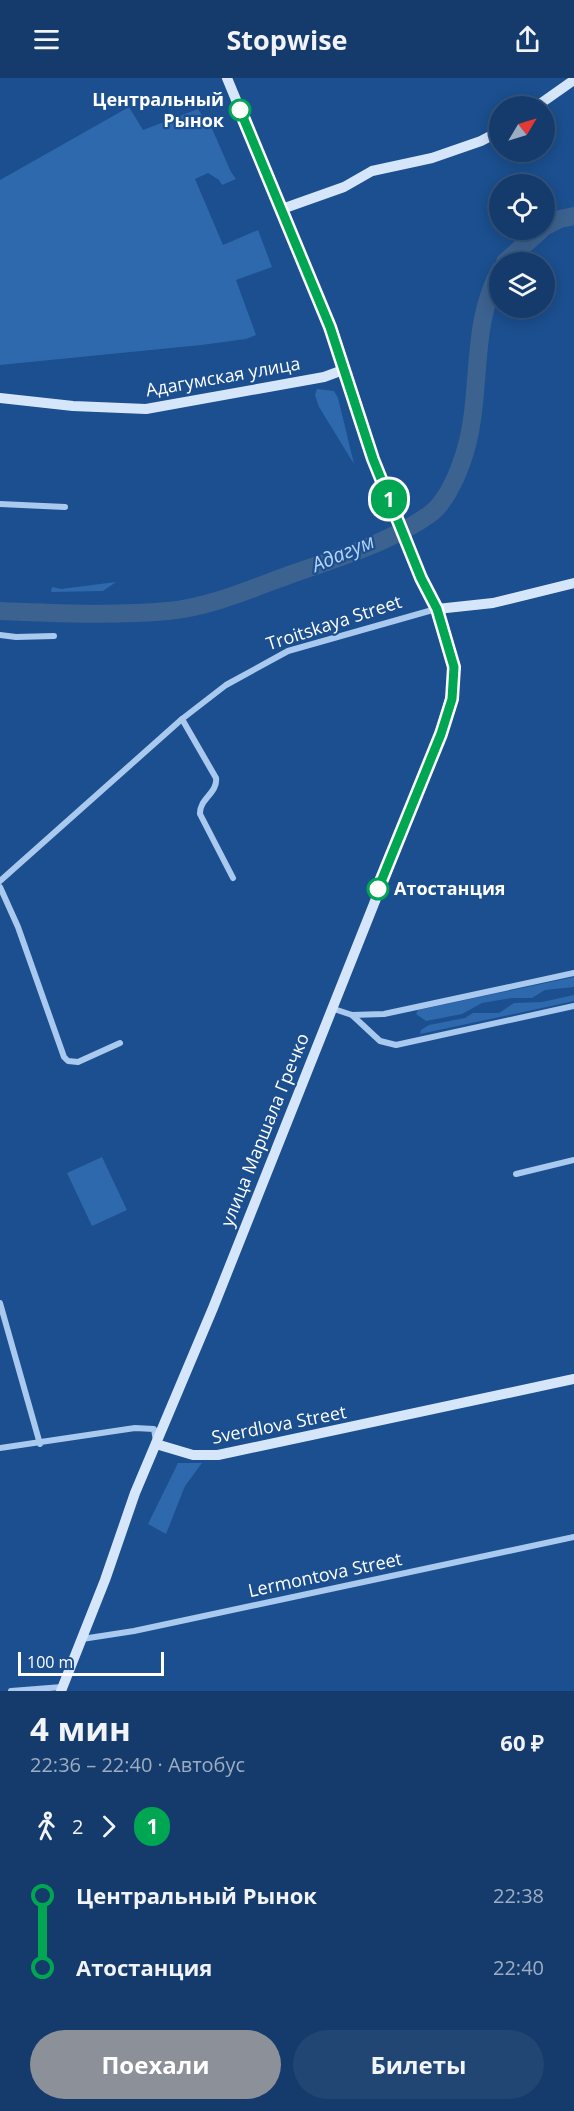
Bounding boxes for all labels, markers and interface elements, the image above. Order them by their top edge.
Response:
text: Stopwise [226,21,348,58]
icon: menu [30,23,63,56]
icon: share [511,23,544,56]
place label: Центральный Рынок [92,87,225,132]
north arrow [489,96,555,162]
map controls [489,96,555,318]
marker: Центральный Рынок [229,99,251,121]
button: locate [489,174,555,240]
button: layers [489,252,555,318]
street label: Адагумская улица [144,351,302,401]
line badge: 1 [370,480,408,518]
text: 1 [383,485,395,513]
water label: Адагум [305,527,379,579]
street label: Troitskaya Street [263,589,404,655]
place label: Атостанция [394,876,506,900]
marker: Атостанция [367,878,389,900]
street label: улица Маршала Гречко [214,1029,314,1230]
street label: Sverdlova Street [209,1399,348,1449]
street label: Lermontova Street [246,1546,404,1602]
scale bar [18,1649,164,1676]
text: 100 m [27,1651,73,1673]
text: 4 мин [30,1706,131,1751]
text: 60 ₽ [500,1727,544,1757]
text: 22:36 – 22:40 · Автобус [30,1751,245,1778]
icon: walk [30,1810,63,1843]
icon: forward [92,1810,125,1843]
text: 1 [146,1812,158,1840]
text: 2 [72,1813,83,1840]
text: Центральный Рынок [76,1880,317,1910]
text: 22:38 [493,1882,544,1909]
text: Атостанция [76,1952,212,1982]
text: 22:40 [493,1954,544,1981]
button: Поехали [30,2030,281,2099]
button: Билеты [293,2030,544,2099]

